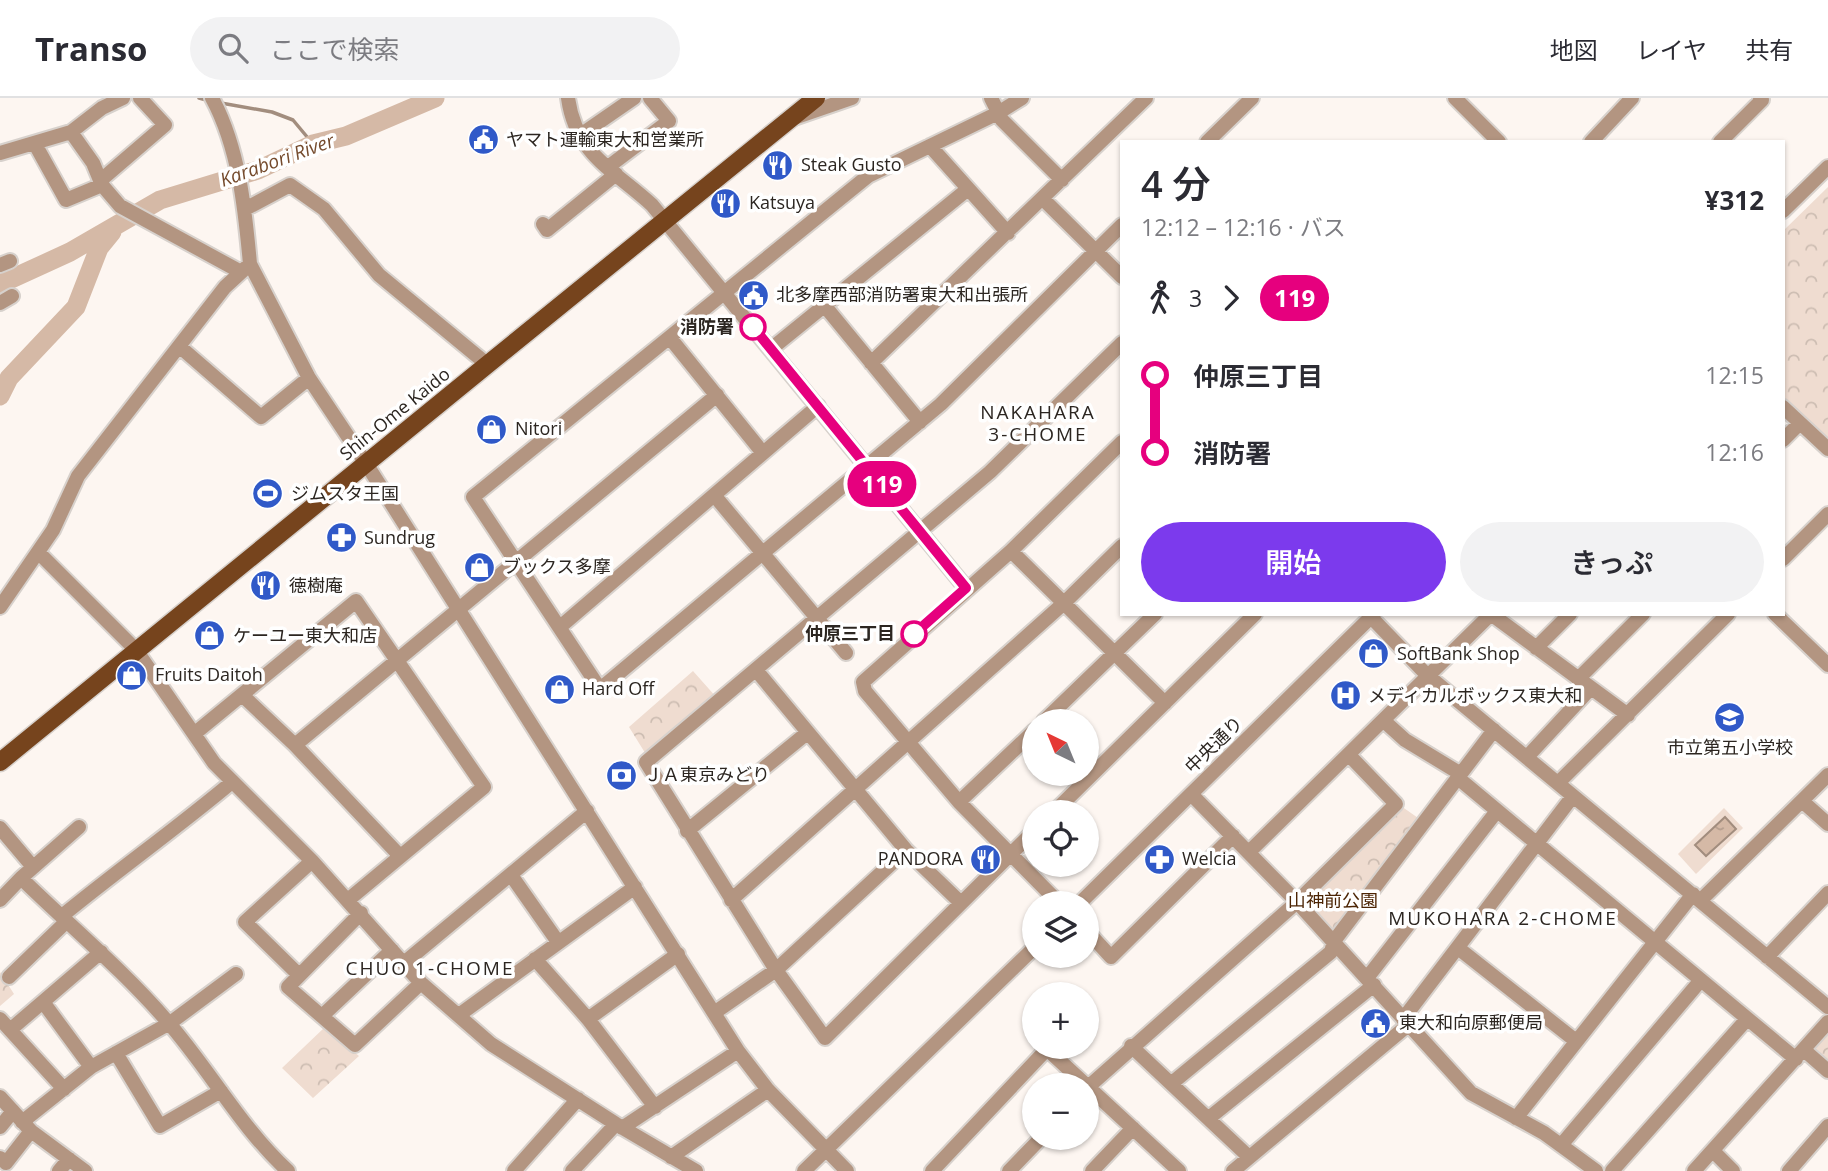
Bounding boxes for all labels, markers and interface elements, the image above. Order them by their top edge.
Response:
search box [190,17,680,80]
text: Transo [35,26,148,71]
icon: search [214,29,252,67]
text: ここで検索 [270,31,400,67]
text: 地図 [1550,33,1598,66]
text: レイヤ [1636,33,1707,66]
text: 共有 [1745,33,1793,66]
public building icon: ヤマト運輸東大和営業所 [466,123,500,157]
water label: Karabori River [216,127,339,193]
place label: ヤマト運輸東大和営業所 [506,127,704,151]
restaurant icon: Steak Gusto [761,148,795,182]
place label: Steak Gusto [801,152,901,176]
text: 4 分 [1141,157,1211,209]
text: ¥312 [1705,182,1764,218]
restaurant icon: Katsuya [709,186,743,220]
place label: Katsuya [749,190,815,214]
text: 12:12 – 12:16 · バス [1141,211,1346,243]
public building icon: 北多摩西部消防署東大和出張所 [736,278,770,312]
icon: walk [1141,279,1179,317]
icon: forward [1212,279,1250,317]
text: 119 [1274,281,1315,314]
place label: 北多摩西部消防署東大和出張所 [776,282,1028,306]
text: 3 [1189,282,1202,314]
place label: 消防署 [680,314,734,338]
marker: 消防署 [740,314,766,340]
text: 仲原三丁目 [1193,358,1323,394]
text: 12:15 [1705,359,1764,391]
street label: Shin-Ome Kaido [334,361,454,465]
district label: NAKAHARA 3-CHOME [980,399,1096,447]
shop icon: Nitori [475,412,509,446]
place label: Nitori [515,416,562,440]
text: 消防署 [1193,435,1271,471]
text: 12:16 [1705,436,1764,468]
line badge: 119 [842,461,922,507]
text: 119 [861,467,903,500]
sports icon: ジムスタ王国 [251,477,285,511]
place label: ジムスタ王国 [291,481,399,505]
pharmacy icon: Sundrug [324,521,358,555]
button: 開始 [1141,522,1446,602]
button: きっぷ [1460,522,1764,602]
place label: Sundrug [364,525,435,549]
shop icon: ブックス多摩 [463,550,497,584]
place label: ブックス多摩 [503,554,610,578]
restaurant icon: 徳樹庵 [249,569,283,603]
place label: 徳樹庵 [289,573,343,597]
shop icon: ケーユー東大和店 [193,619,227,653]
place label: 仲原三丁目 [805,621,895,645]
marker: 仲原三丁目 [901,621,927,647]
place label: ケーユー東大和店 [233,623,377,647]
shop icon: SoftBank Shop [1357,637,1391,671]
place label: SoftBank Shop [1397,641,1520,665]
shop icon: Fruits Daitoh [115,658,149,692]
place label: Fruits Daitoh [155,662,263,686]
shop icon: Hard Off [542,672,576,706]
place label: Hard Off [582,676,655,700]
hospital icon: メディカルボックス東大和 [1328,679,1362,713]
place label: メディカルボックス東大和 [1368,683,1582,707]
school or university icon: 市立第五小学校 [1713,701,1747,735]
north arrow [1022,709,1099,786]
map controls [1022,709,1099,1150]
street label: 中央通り [1179,711,1248,778]
place label: 市立第五小学校 [1667,735,1793,759]
bank icon: ＪＡ東京みどり [604,758,638,792]
place label: ＪＡ東京みどり [644,762,770,786]
button: locate [1022,800,1099,877]
restaurant icon: PANDORA [969,842,1003,876]
pharmacy icon: Welcia [1142,842,1176,876]
place label: PANDORA [878,846,964,870]
place label: Welcia [1182,846,1236,870]
park label: 山神前公園 [1288,888,1378,912]
button: layers [1022,891,1099,968]
district label: MUKOHARA 2-CHOME [1388,905,1618,931]
district label: CHUO 1-CHOME [346,955,514,981]
button: + [1022,982,1099,1059]
public building icon: 東大和向原郵便局 [1359,1006,1393,1040]
place label: 東大和向原郵便局 [1399,1010,1543,1034]
button: − [1022,1073,1099,1150]

